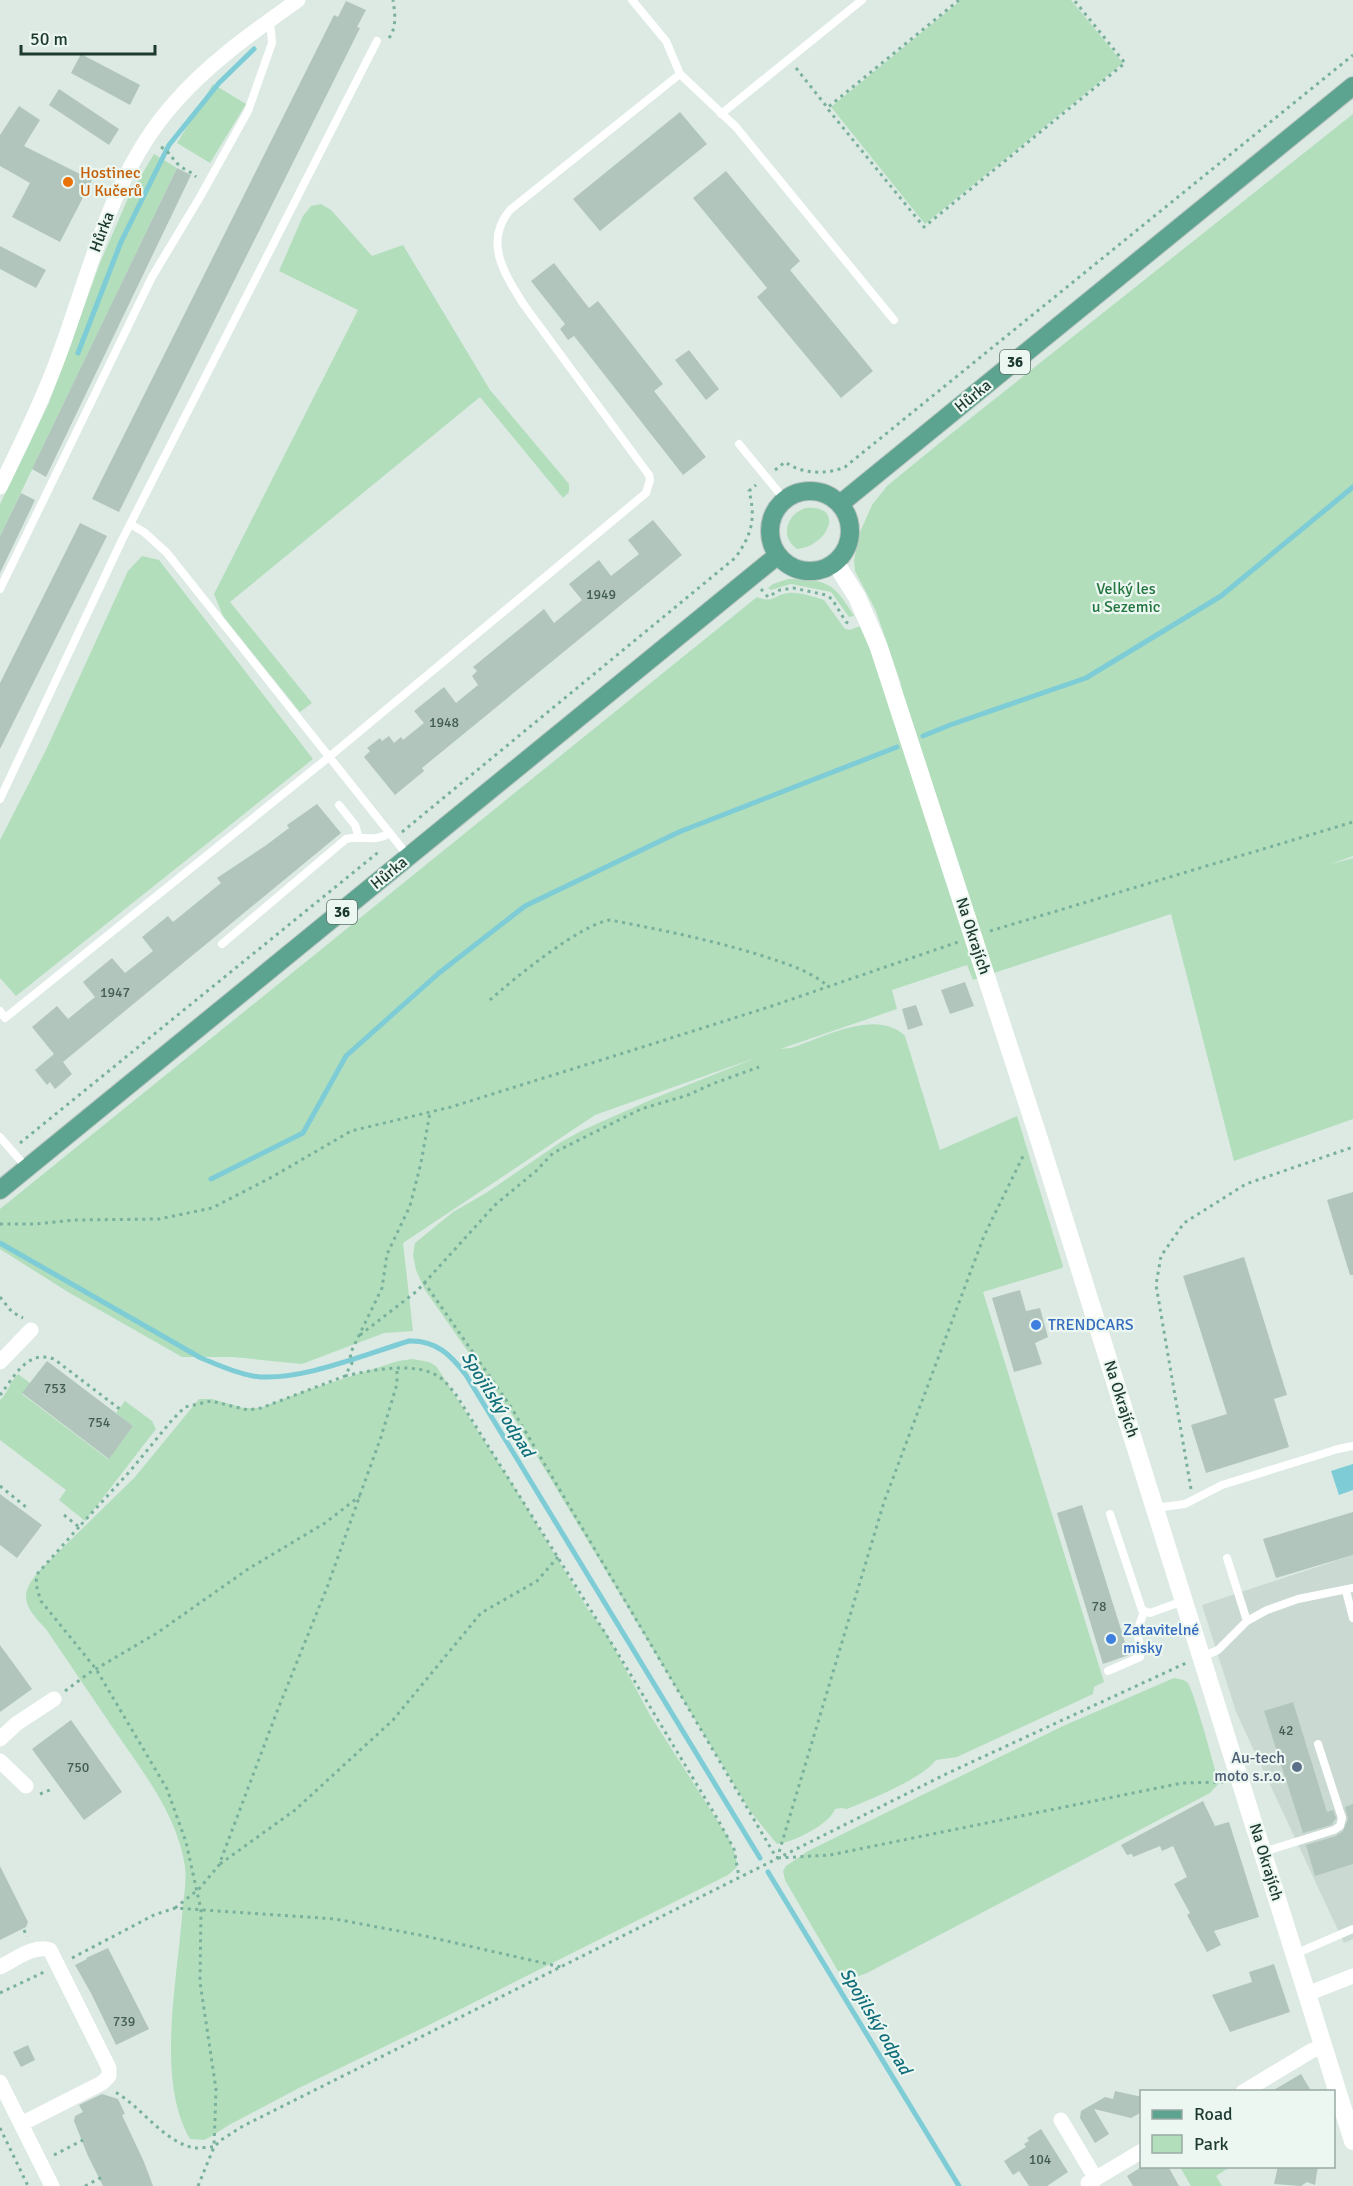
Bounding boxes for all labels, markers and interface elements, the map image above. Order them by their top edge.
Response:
scale bar [21,18,154,56]
text: 50 m [30,28,68,50]
place label: Hostinec U Kučerů [80,163,142,201]
marker: Hostinec U Kučerů [61,175,75,189]
street label: Hůrka [85,209,119,255]
road number: 36 [1000,350,1030,374]
street label: Hůrka [951,375,995,417]
park label: Velký les u Sezemic [1092,579,1160,617]
house number: 1949 [586,586,616,603]
house number: 1948 [429,714,459,731]
street label: Hůrka [367,852,411,894]
street label: Na Okrajích [951,895,995,977]
road number: 36 [327,900,357,924]
house number: 1947 [100,984,130,1001]
place label: TRENDCARS [1048,1315,1134,1335]
marker: TRENDCARS [1029,1318,1043,1332]
water label: Spojilský odpad [457,1347,541,1463]
street label: Na Okrajích [1099,1358,1143,1440]
house number: 753 [44,1380,66,1397]
house number: 754 [88,1414,111,1431]
house number: 78 [1091,1598,1107,1615]
place label: Zatavitelné misky [1123,1620,1199,1658]
marker: Zatavitelné misky [1104,1632,1118,1646]
house number: 42 [1278,1722,1294,1739]
place label: Au-tech moto s.r.o. [1214,1748,1285,1786]
house number: 750 [67,1759,89,1776]
marker: Au-tech moto s.r.o. [1290,1760,1304,1774]
street label: Na Okrajích [1245,1821,1287,1903]
water label: Spojilský odpad [836,1964,918,2080]
house number: 739 [113,2013,135,2030]
legend [1140,2090,1335,2168]
text: Road [1194,2103,1233,2125]
text: Park [1194,2133,1229,2155]
house number: 104 [1029,2151,1052,2168]

